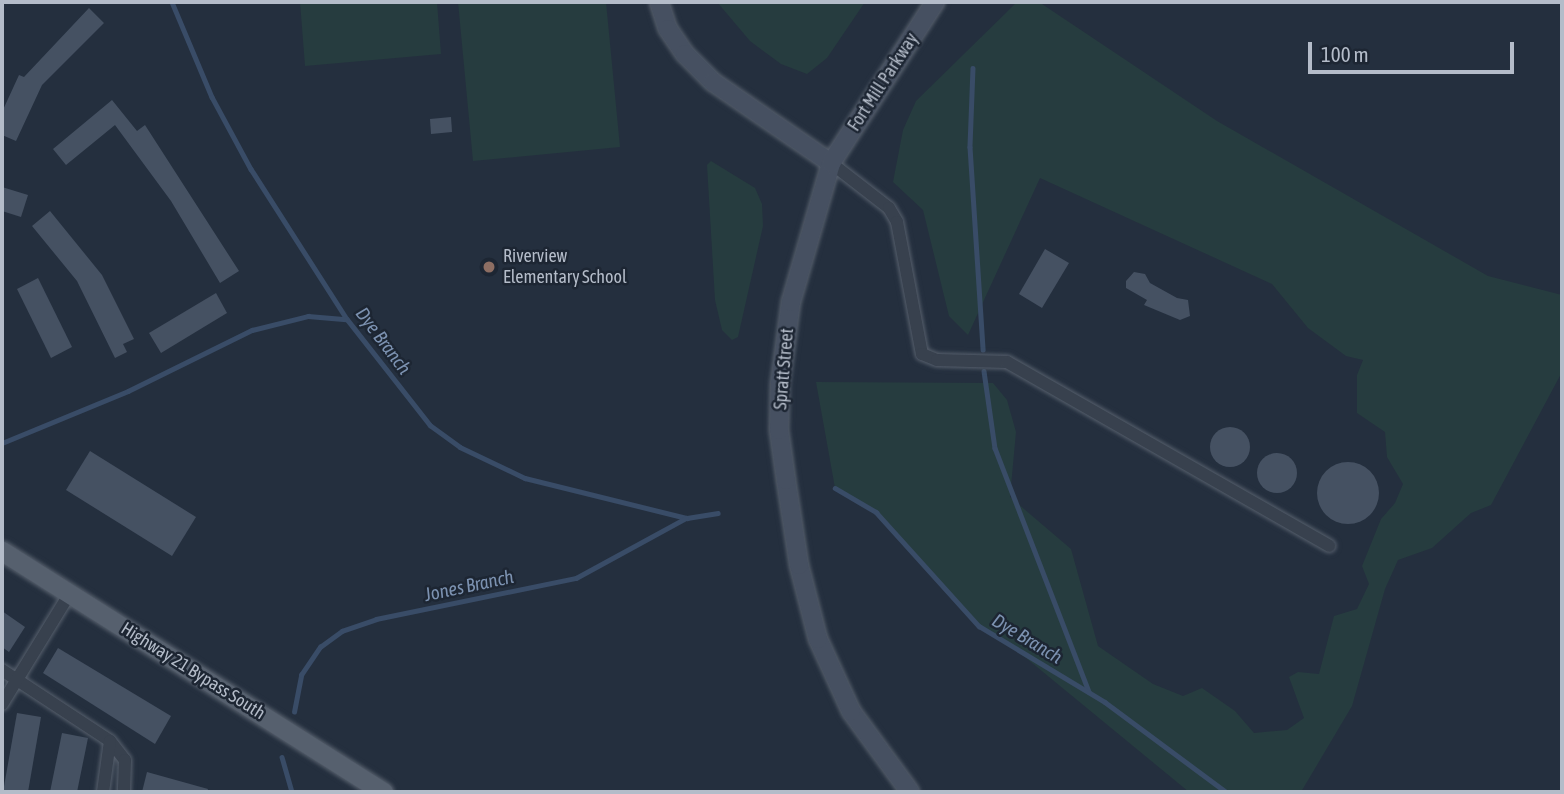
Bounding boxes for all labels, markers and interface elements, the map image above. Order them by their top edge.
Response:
scale bar [1312,28,1518,72]
street label: Fort Mill Parkway [843,29,923,135]
text: 100 m [1321,42,1369,66]
place label: Riverview Elementary School [503,246,627,288]
marker: Riverview Elementary School [481,259,497,275]
water label: Dye Branch [350,303,416,379]
street label: Spratt Street [770,327,798,411]
water label: Jones Branch [422,565,516,607]
water label: Dye Branch [988,609,1066,669]
street label: Highway 21 Bypass South [117,618,269,724]

